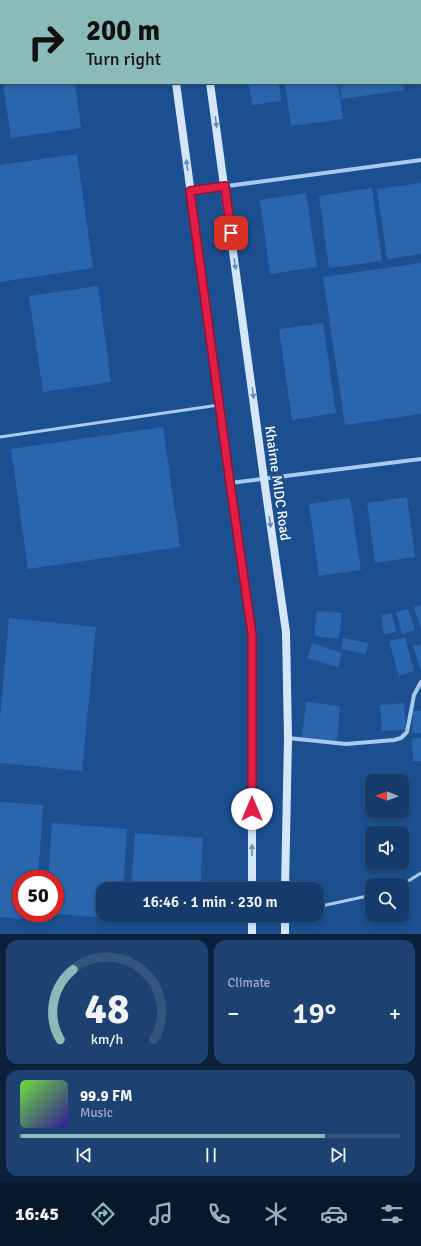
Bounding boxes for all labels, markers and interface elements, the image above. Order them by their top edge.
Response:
text: 200 m [86,14,160,48]
icon: right [20,16,72,68]
text: Turn right [86,48,161,70]
one-way arrow [213,116,219,128]
one-way arrow [184,158,190,171]
pin [214,216,248,250]
icon: arrive [220,222,242,244]
one-way arrow [232,258,238,270]
one-way arrow [249,387,256,399]
street label: Khairne MIDC Road [261,425,294,542]
one-way arrow [267,516,273,528]
north arrow [365,774,409,818]
map controls [365,774,409,922]
position arrow [231,788,273,830]
button: sound [365,826,409,870]
one-way arrow [249,843,255,856]
speed limit sign: 50 [12,870,64,922]
button: search [365,878,409,922]
text: 16:46 · 1 min · 230 m [143,893,277,911]
text: Climate [228,975,270,991]
text: 48 [84,984,129,1035]
text: 19° [292,995,336,1032]
text: − [228,1000,239,1027]
text: + [389,1000,401,1027]
text: km/h [91,1031,123,1048]
text: 99.9 FM [80,1087,132,1105]
text: Music [80,1105,113,1121]
icon: previous [73,1144,95,1166]
icon: pause [200,1144,222,1166]
icon: next [327,1144,349,1166]
icon: directions [89,1200,117,1228]
icon: music [147,1200,175,1228]
icon: phone [205,1200,233,1228]
icon: climate [262,1200,290,1228]
icon: car [320,1200,348,1228]
icon: filters [378,1200,406,1228]
text: 16:45 [15,1203,59,1225]

